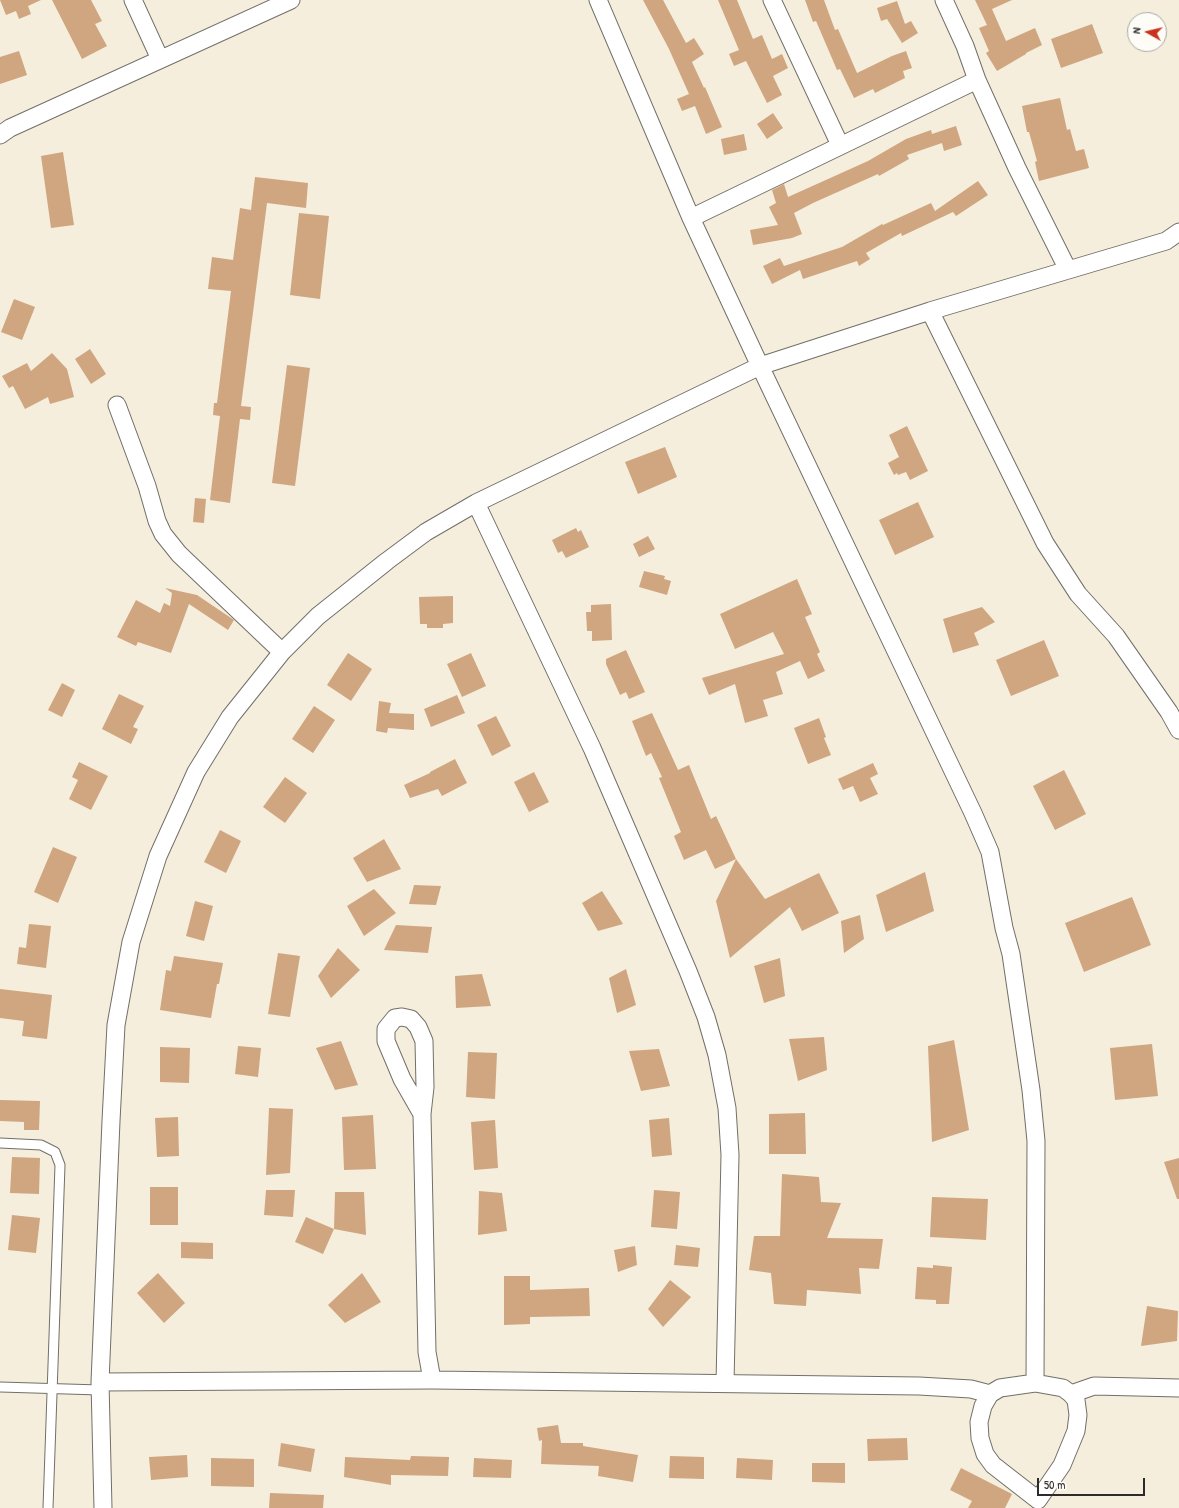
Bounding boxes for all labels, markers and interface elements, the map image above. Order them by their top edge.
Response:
north arrow [1127,12,1167,52]
text: N [1129,27,1143,34]
scale bar [1039,1470,1147,1496]
text: 50 m [1044,1476,1065,1493]

